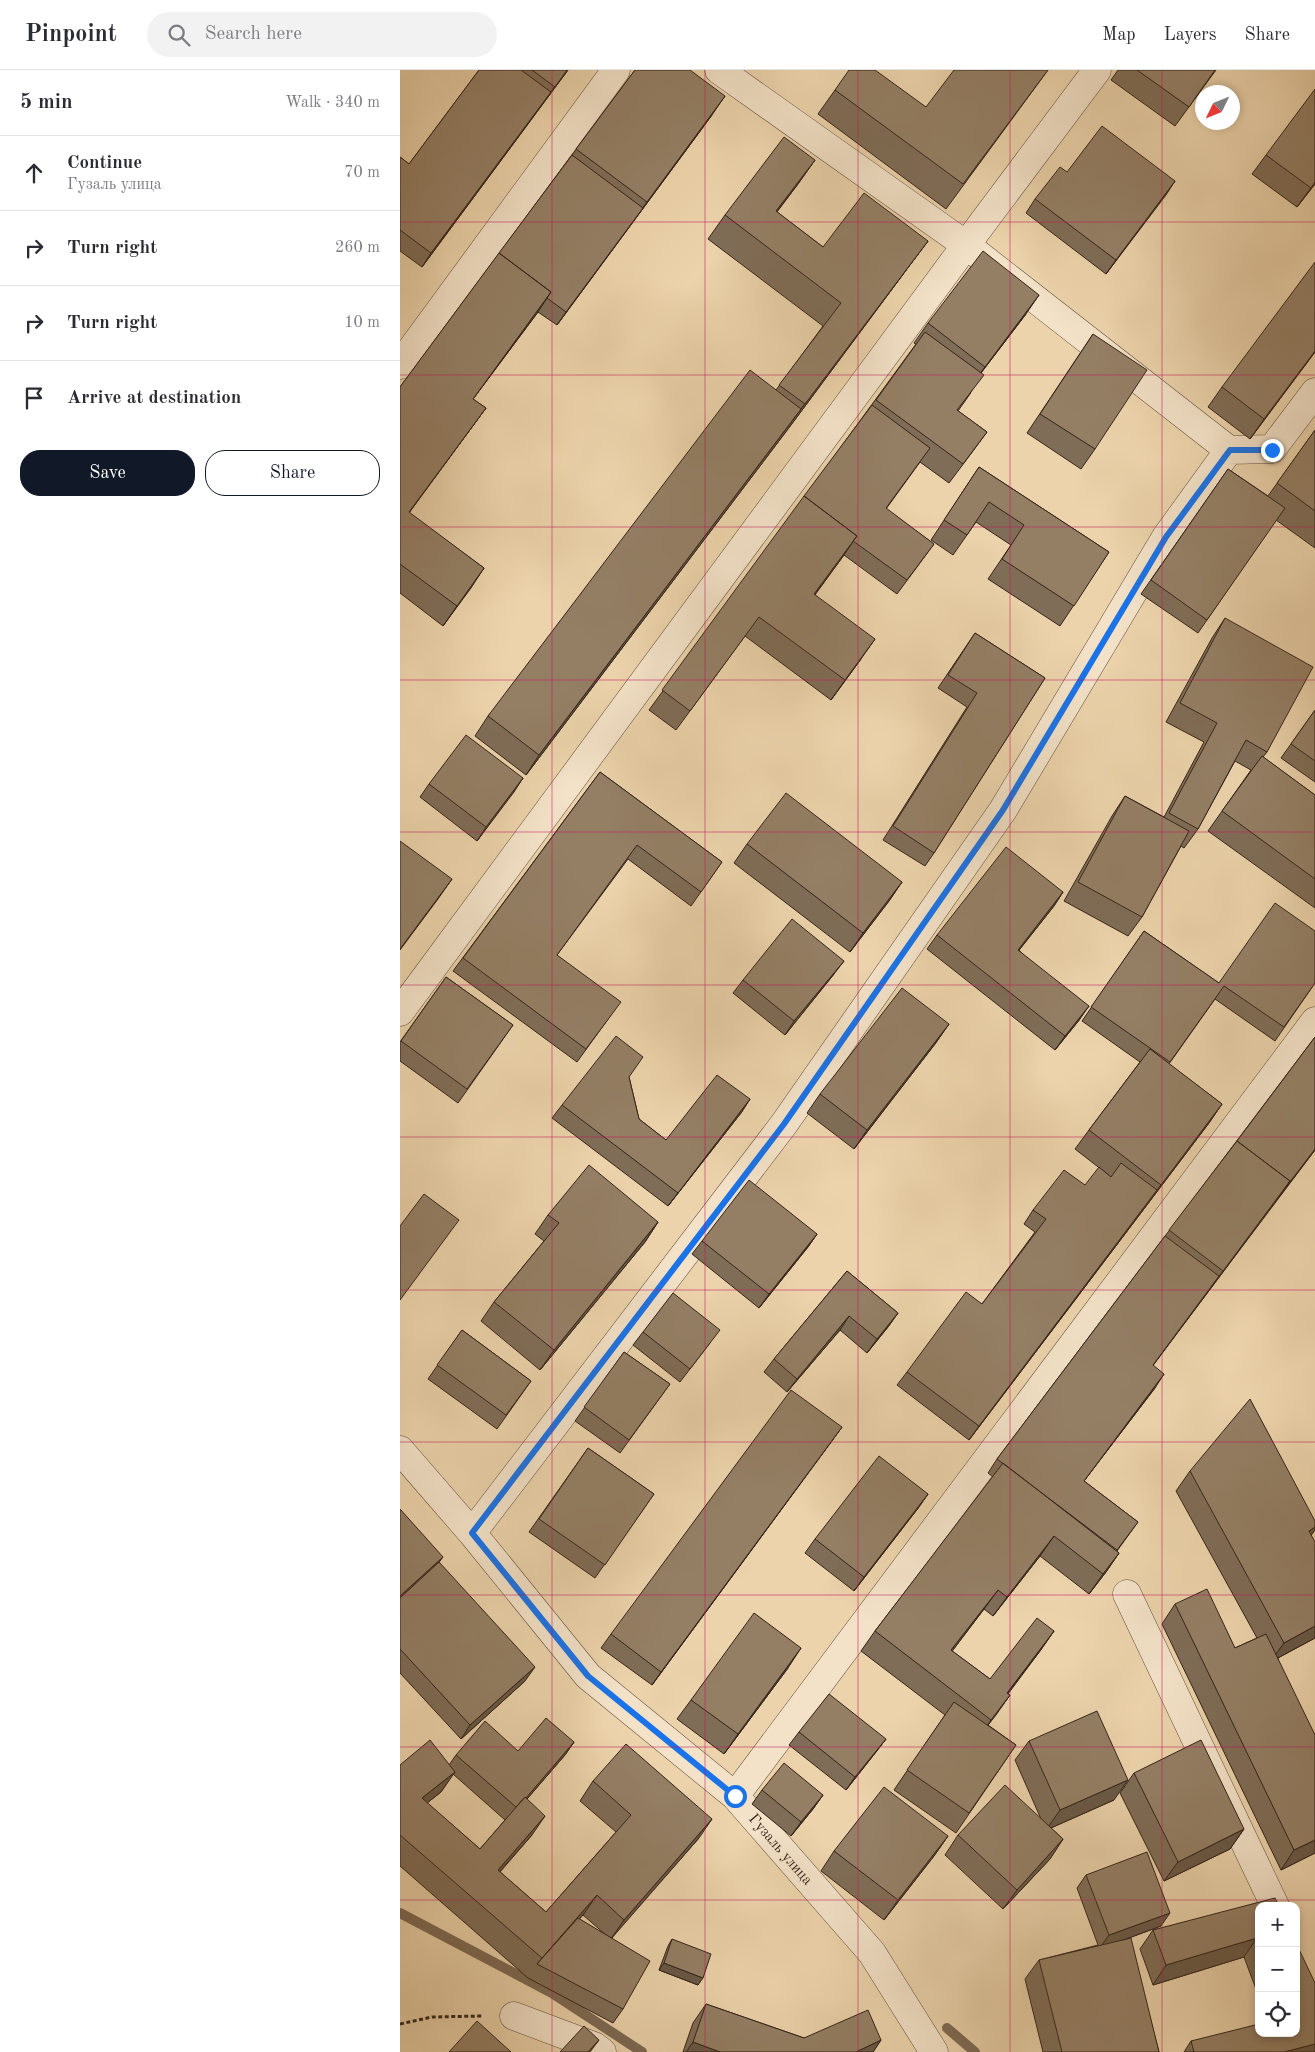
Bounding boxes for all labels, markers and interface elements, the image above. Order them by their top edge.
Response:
search box [147,12,497,57]
icon: search [165,21,193,49]
text: Pinpoint [25,23,117,47]
text: Search here [205,25,302,44]
text: Map [1102,26,1136,44]
text: Layers [1164,26,1216,44]
text: Share [1244,26,1290,44]
north arrow [1195,85,1240,130]
text: 5 min [20,92,73,113]
text: Walk · 340 m [285,95,380,111]
text: Continue [67,154,142,173]
icon: ahead [20,159,48,187]
text: 70 m [344,165,380,181]
text: Гузаль улица [67,177,162,193]
icon: right [20,234,48,262]
text: Turn right [67,239,157,258]
text: 260 m [335,240,380,256]
icon: right [20,309,48,337]
text: Turn right [67,314,157,333]
text: 10 m [344,315,380,331]
icon: arrive [20,384,48,412]
text: Arrive at destination [67,389,241,408]
route end [1261,439,1284,462]
button: Save [20,450,195,496]
button: Share [205,450,380,496]
route start [724,1785,747,1808]
street label: Гузаль улица [745,1812,815,1889]
map controls [1255,1902,1300,2037]
button: + [1255,1902,1300,1947]
button: − [1255,1947,1300,1992]
button: locate [1255,1992,1300,2037]

